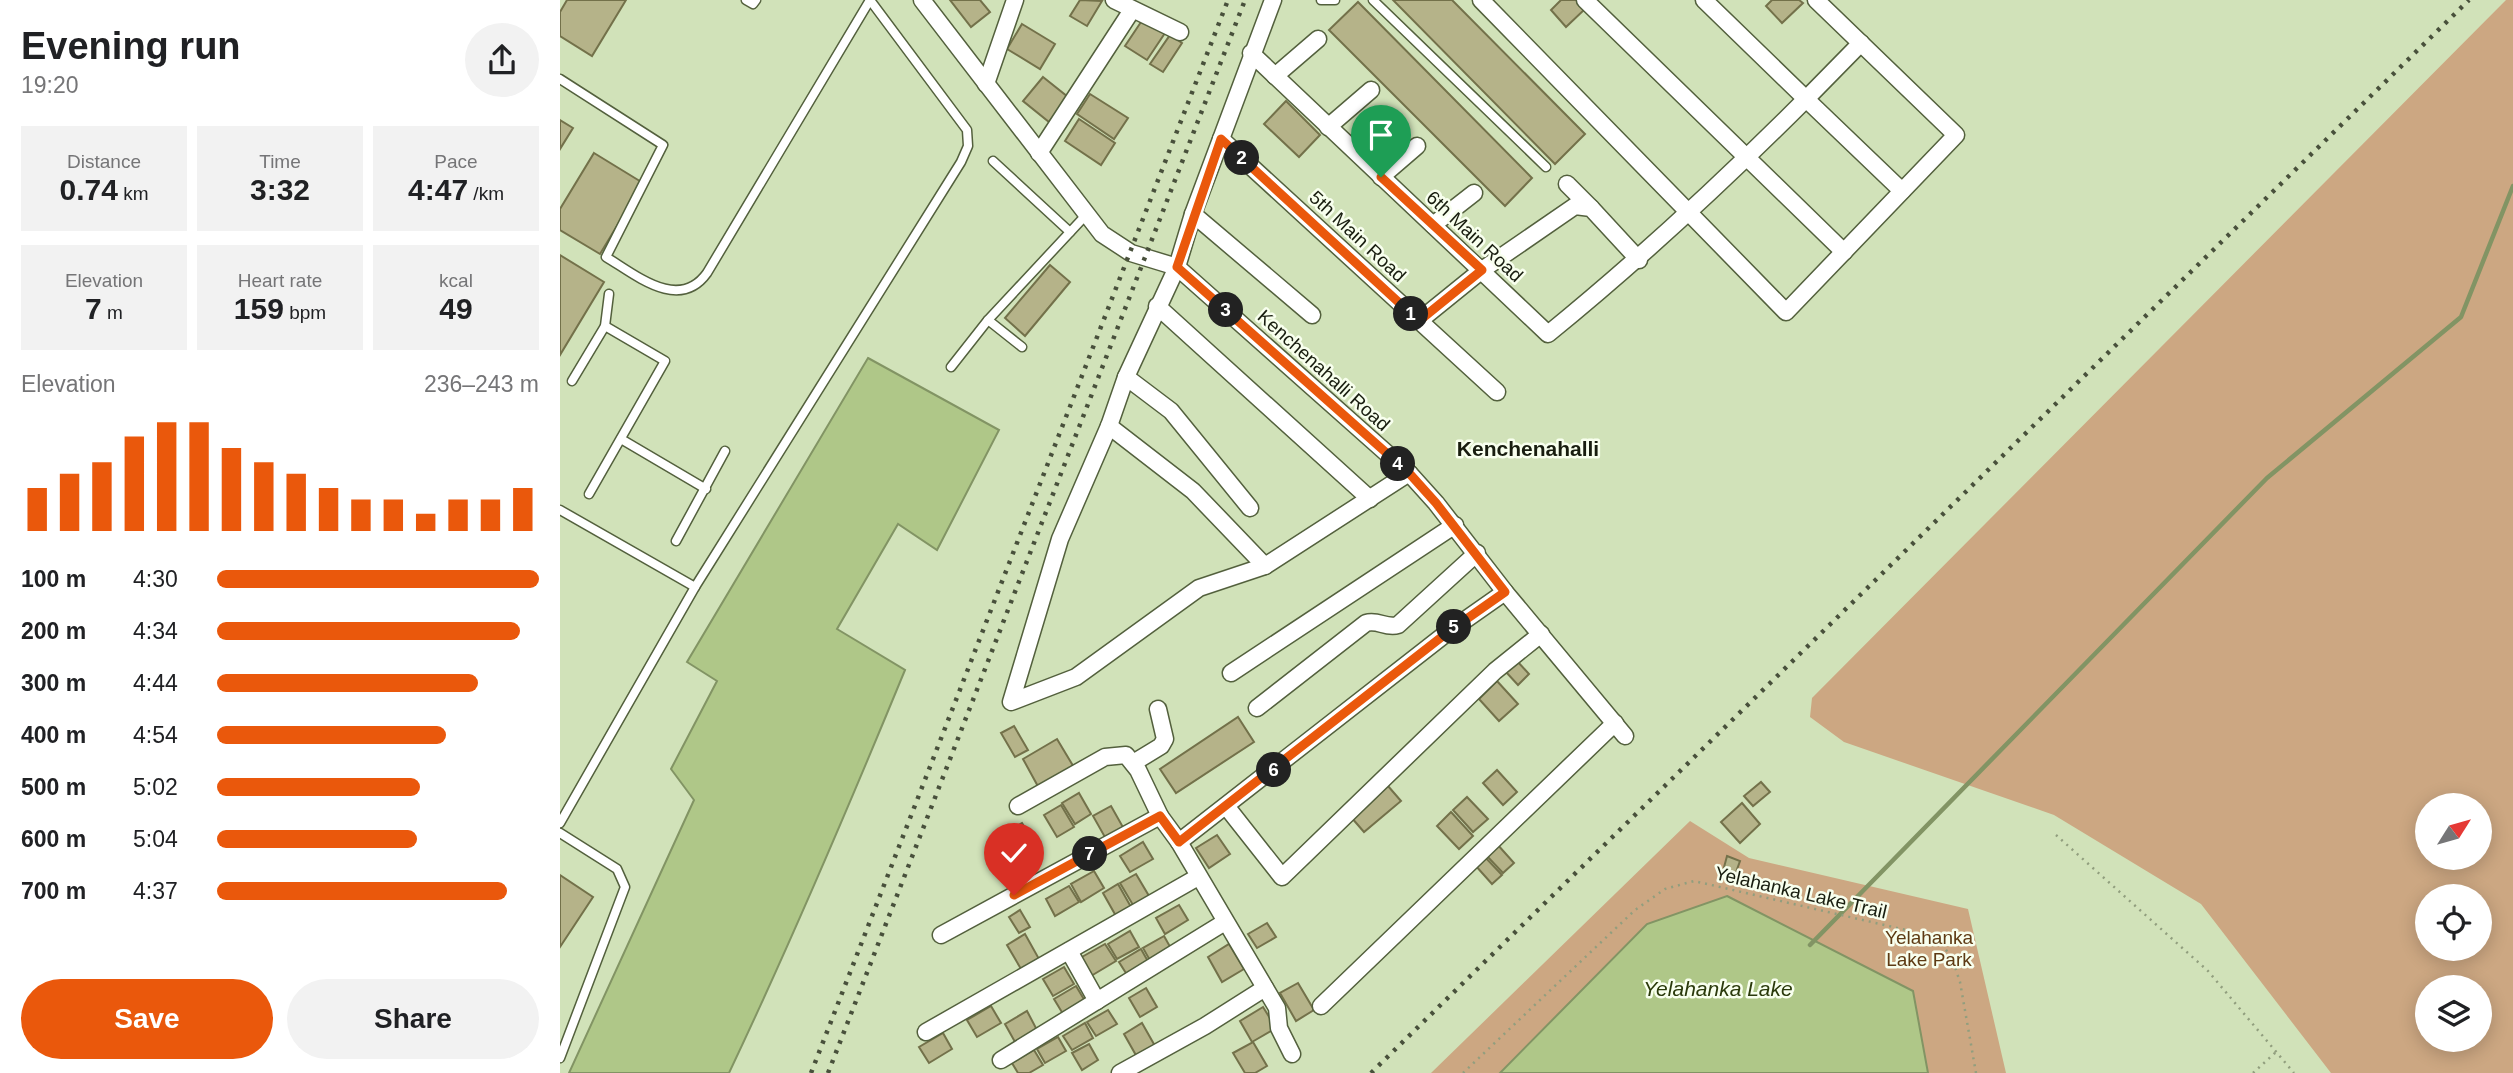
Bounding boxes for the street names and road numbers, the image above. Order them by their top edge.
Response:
street label: 5th Main Road [1305,187,1410,286]
street label: 6th Main Road [1422,187,1527,286]
street label: Kenchenahalli Road [1253,306,1394,435]
street label: Yelahanka Lake Trail [1713,862,1889,922]

